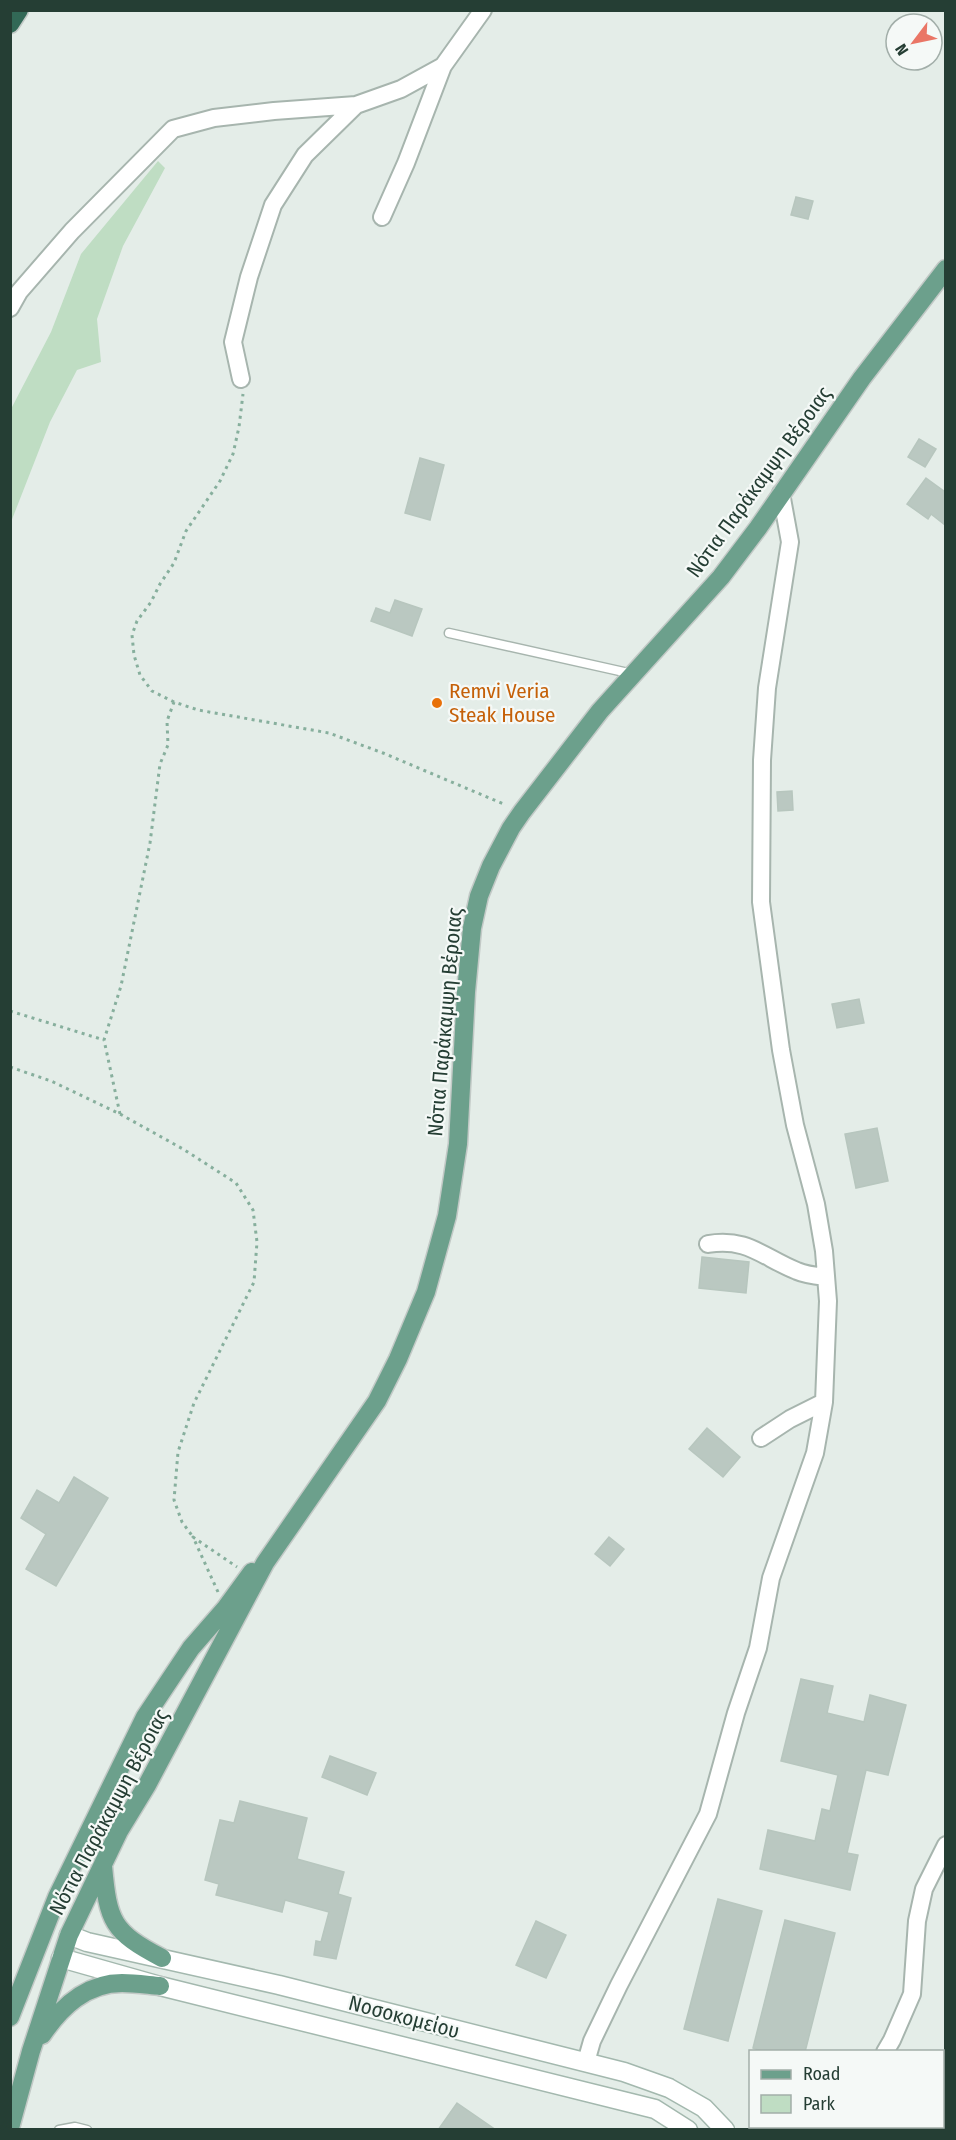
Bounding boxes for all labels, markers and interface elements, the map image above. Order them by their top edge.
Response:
north arrow [884,12,944,72]
text: N [891,41,912,59]
street label: Νότια Παράκαμψη Βέροιας [681,381,837,583]
place label: Remvi Veria Steak House [449,678,555,728]
marker: Remvi Veria Steak House [430,696,444,710]
street label: Νότια Παράκαμψη Βέροιας [422,906,468,1138]
street label: Νότια Παράκαμψη Βέροιας [44,1704,174,1920]
street label: Νοσοκομείου [346,1990,462,2044]
legend [749,2050,944,2128]
text: Road [803,2063,840,2085]
text: Park [803,2093,836,2115]

